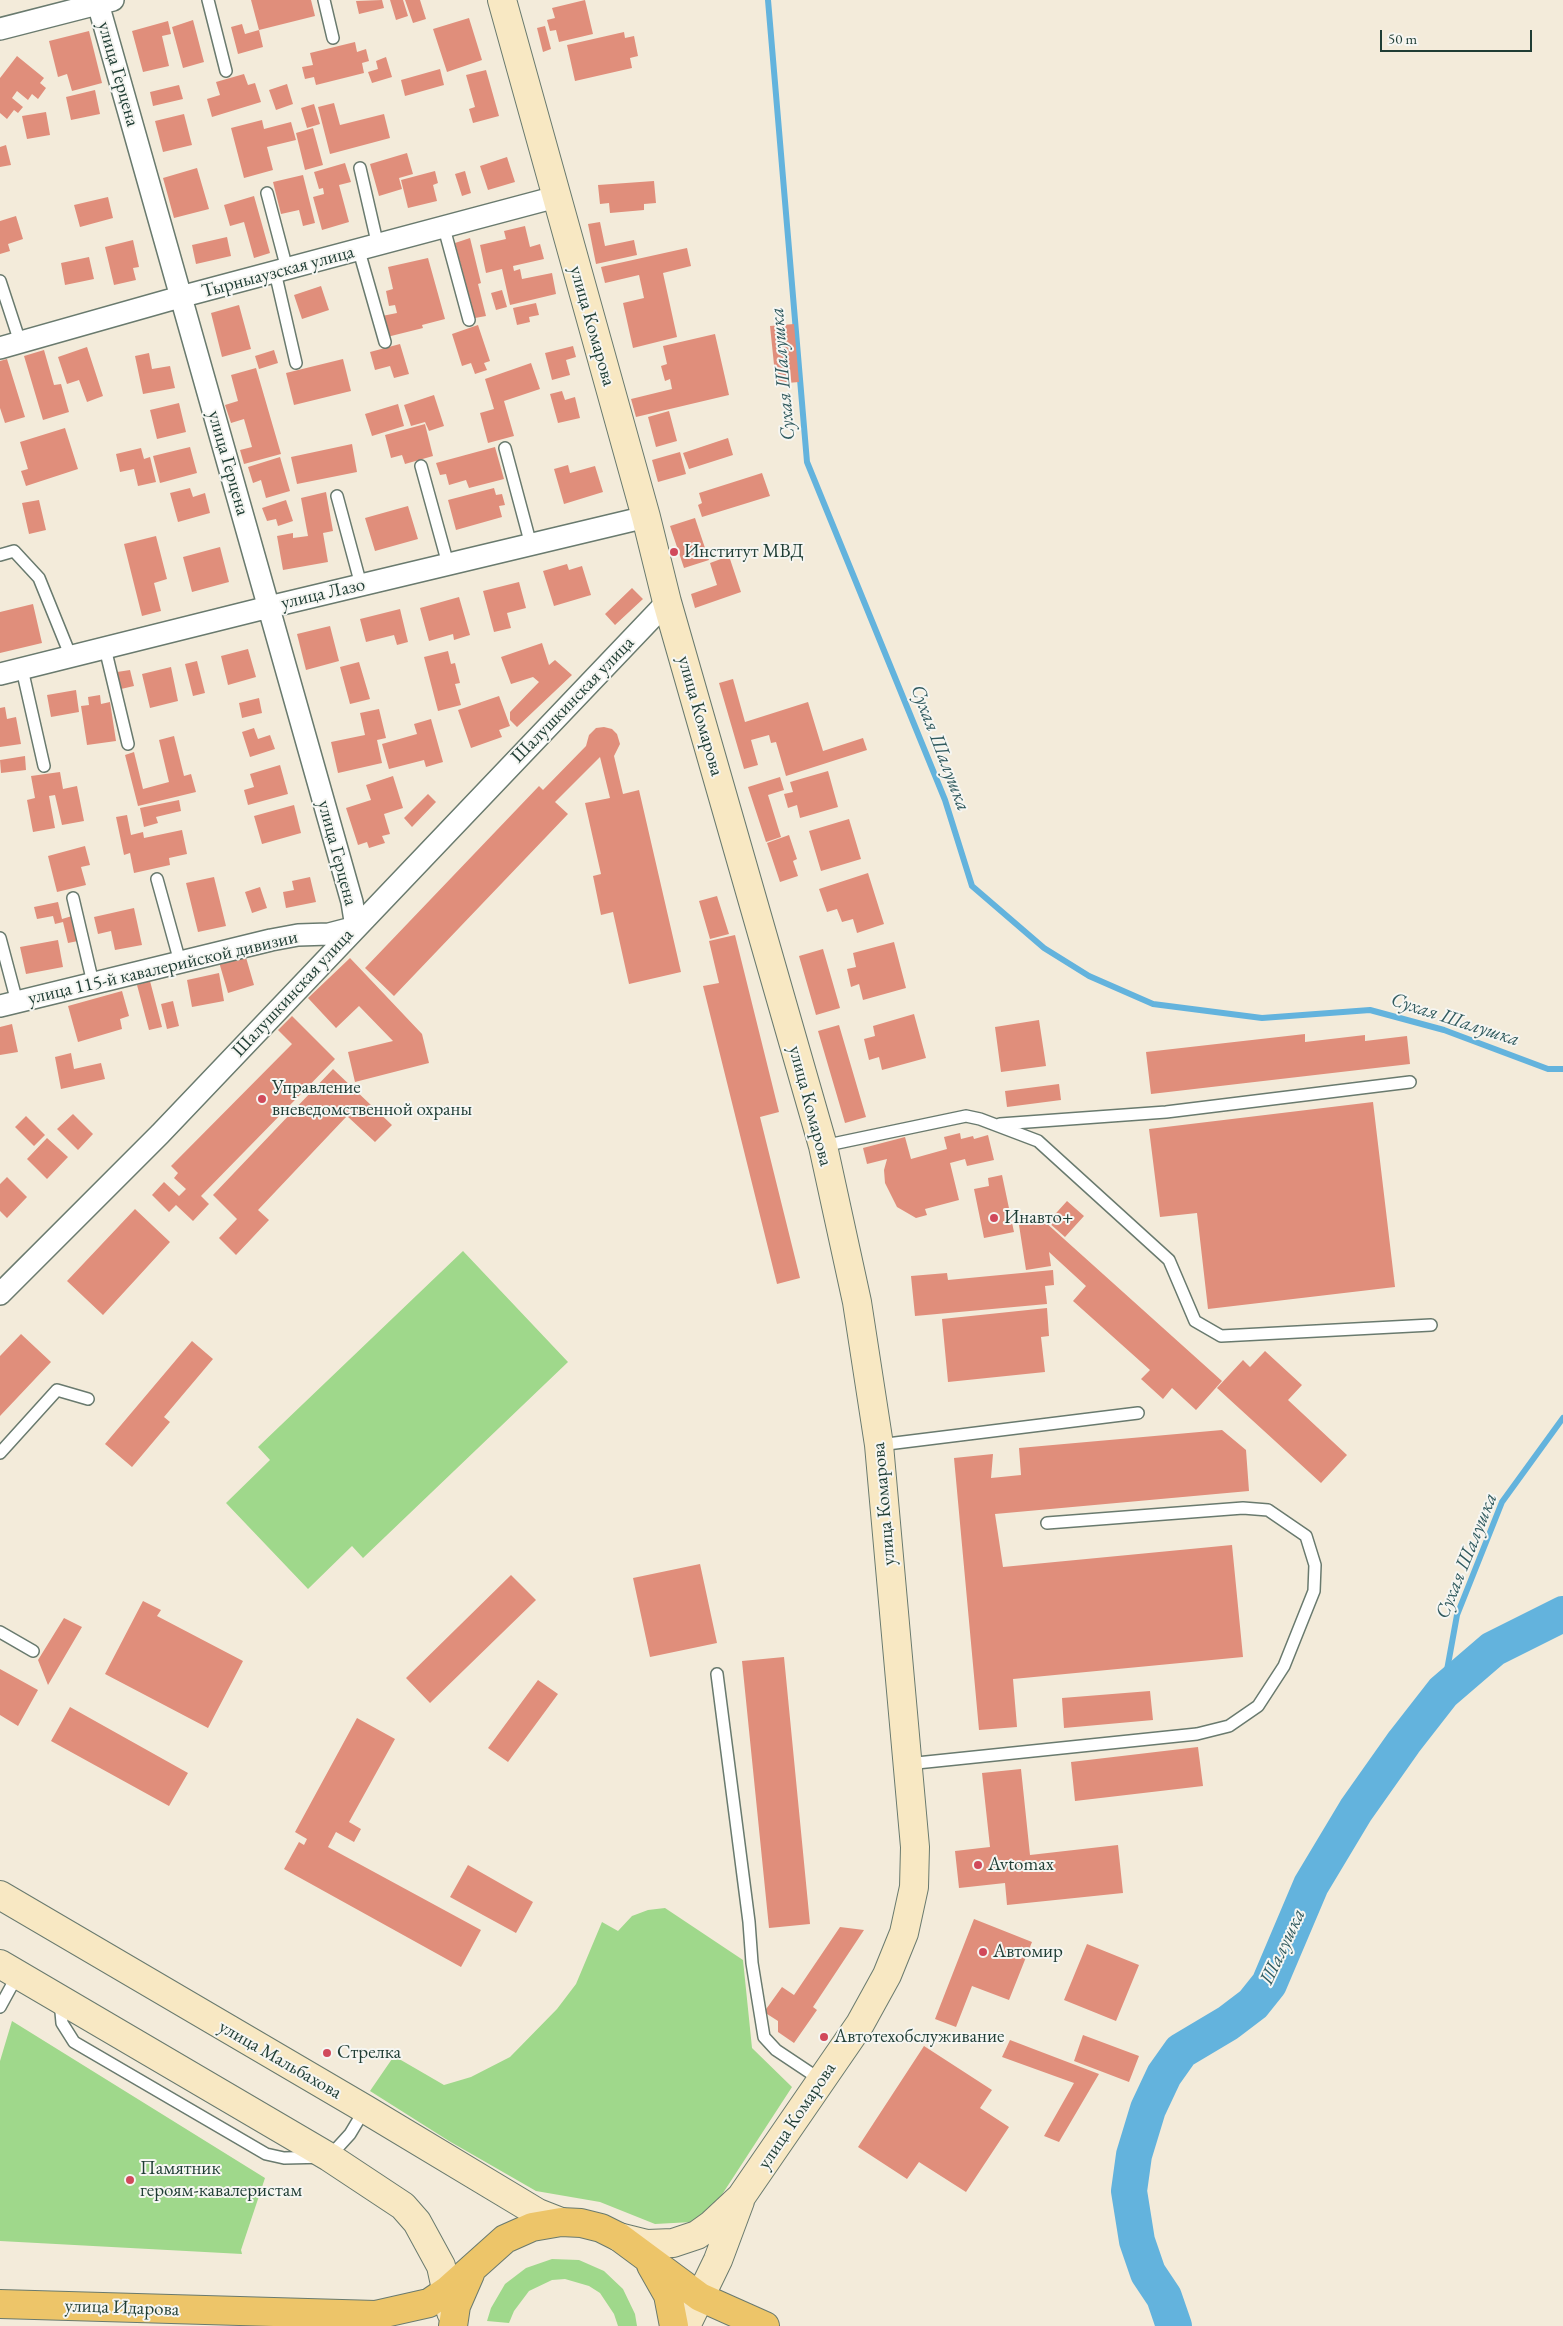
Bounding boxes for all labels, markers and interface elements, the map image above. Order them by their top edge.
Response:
street label: улица Герцена [92,19,144,129]
scale bar [1383,20,1536,52]
text: 50 m [1388,29,1417,48]
street label: Тырныаузская улица [199,241,357,303]
street label: улица Комарова [564,263,620,389]
water label: Сухая Шалушка [765,306,801,442]
street label: улица Герцена [202,408,254,518]
place label: Институт МВД [684,541,804,563]
marker: Институт МВД [668,546,680,558]
street label: улица Лазо [279,573,367,615]
street label: Шалушкинская улица [507,632,639,768]
street label: улица Комарова [672,653,728,779]
water label: Сухая Шалушка [905,681,975,815]
street label: улица Герцена [312,798,362,908]
street label: Шалушкинская улица [228,924,358,1062]
street label: улица 115-й кавалерийской дивизии [26,926,300,1010]
water label: Сухая Шалушка [1388,988,1522,1052]
street label: улица Комарова [783,1043,837,1169]
place label: Управление вневедомственной охраны [272,1077,472,1121]
marker: Управление вневедомственной охраны [256,1093,268,1105]
place label: Инавто+ [1004,1207,1073,1229]
marker: Инавто+ [988,1212,1000,1224]
street label: улица Комарова [867,1441,901,1567]
water label: Сухая Шалушка [1431,1490,1503,1622]
place label: Avtomax [988,1854,1054,1876]
marker: Avtomax [972,1859,984,1871]
water label: Шалушка [1255,1905,1311,1989]
place label: Автомир [993,1941,1063,1963]
marker: Автомир [977,1946,989,1958]
street label: улица Мальбахова [214,2016,346,2104]
place label: Автотехобслуживание [834,2026,1004,2048]
marker: Автотехобслуживание [818,2031,830,2043]
place label: Стрелка [337,2042,401,2064]
marker: Стрелка [321,2047,333,2059]
street label: улица Комарова [753,2058,841,2174]
place label: Памятник героям-кавалеристам [140,2158,302,2202]
marker: Памятник героям-кавалеристам [124,2174,136,2186]
street label: улица Идарова [64,2295,180,2321]

